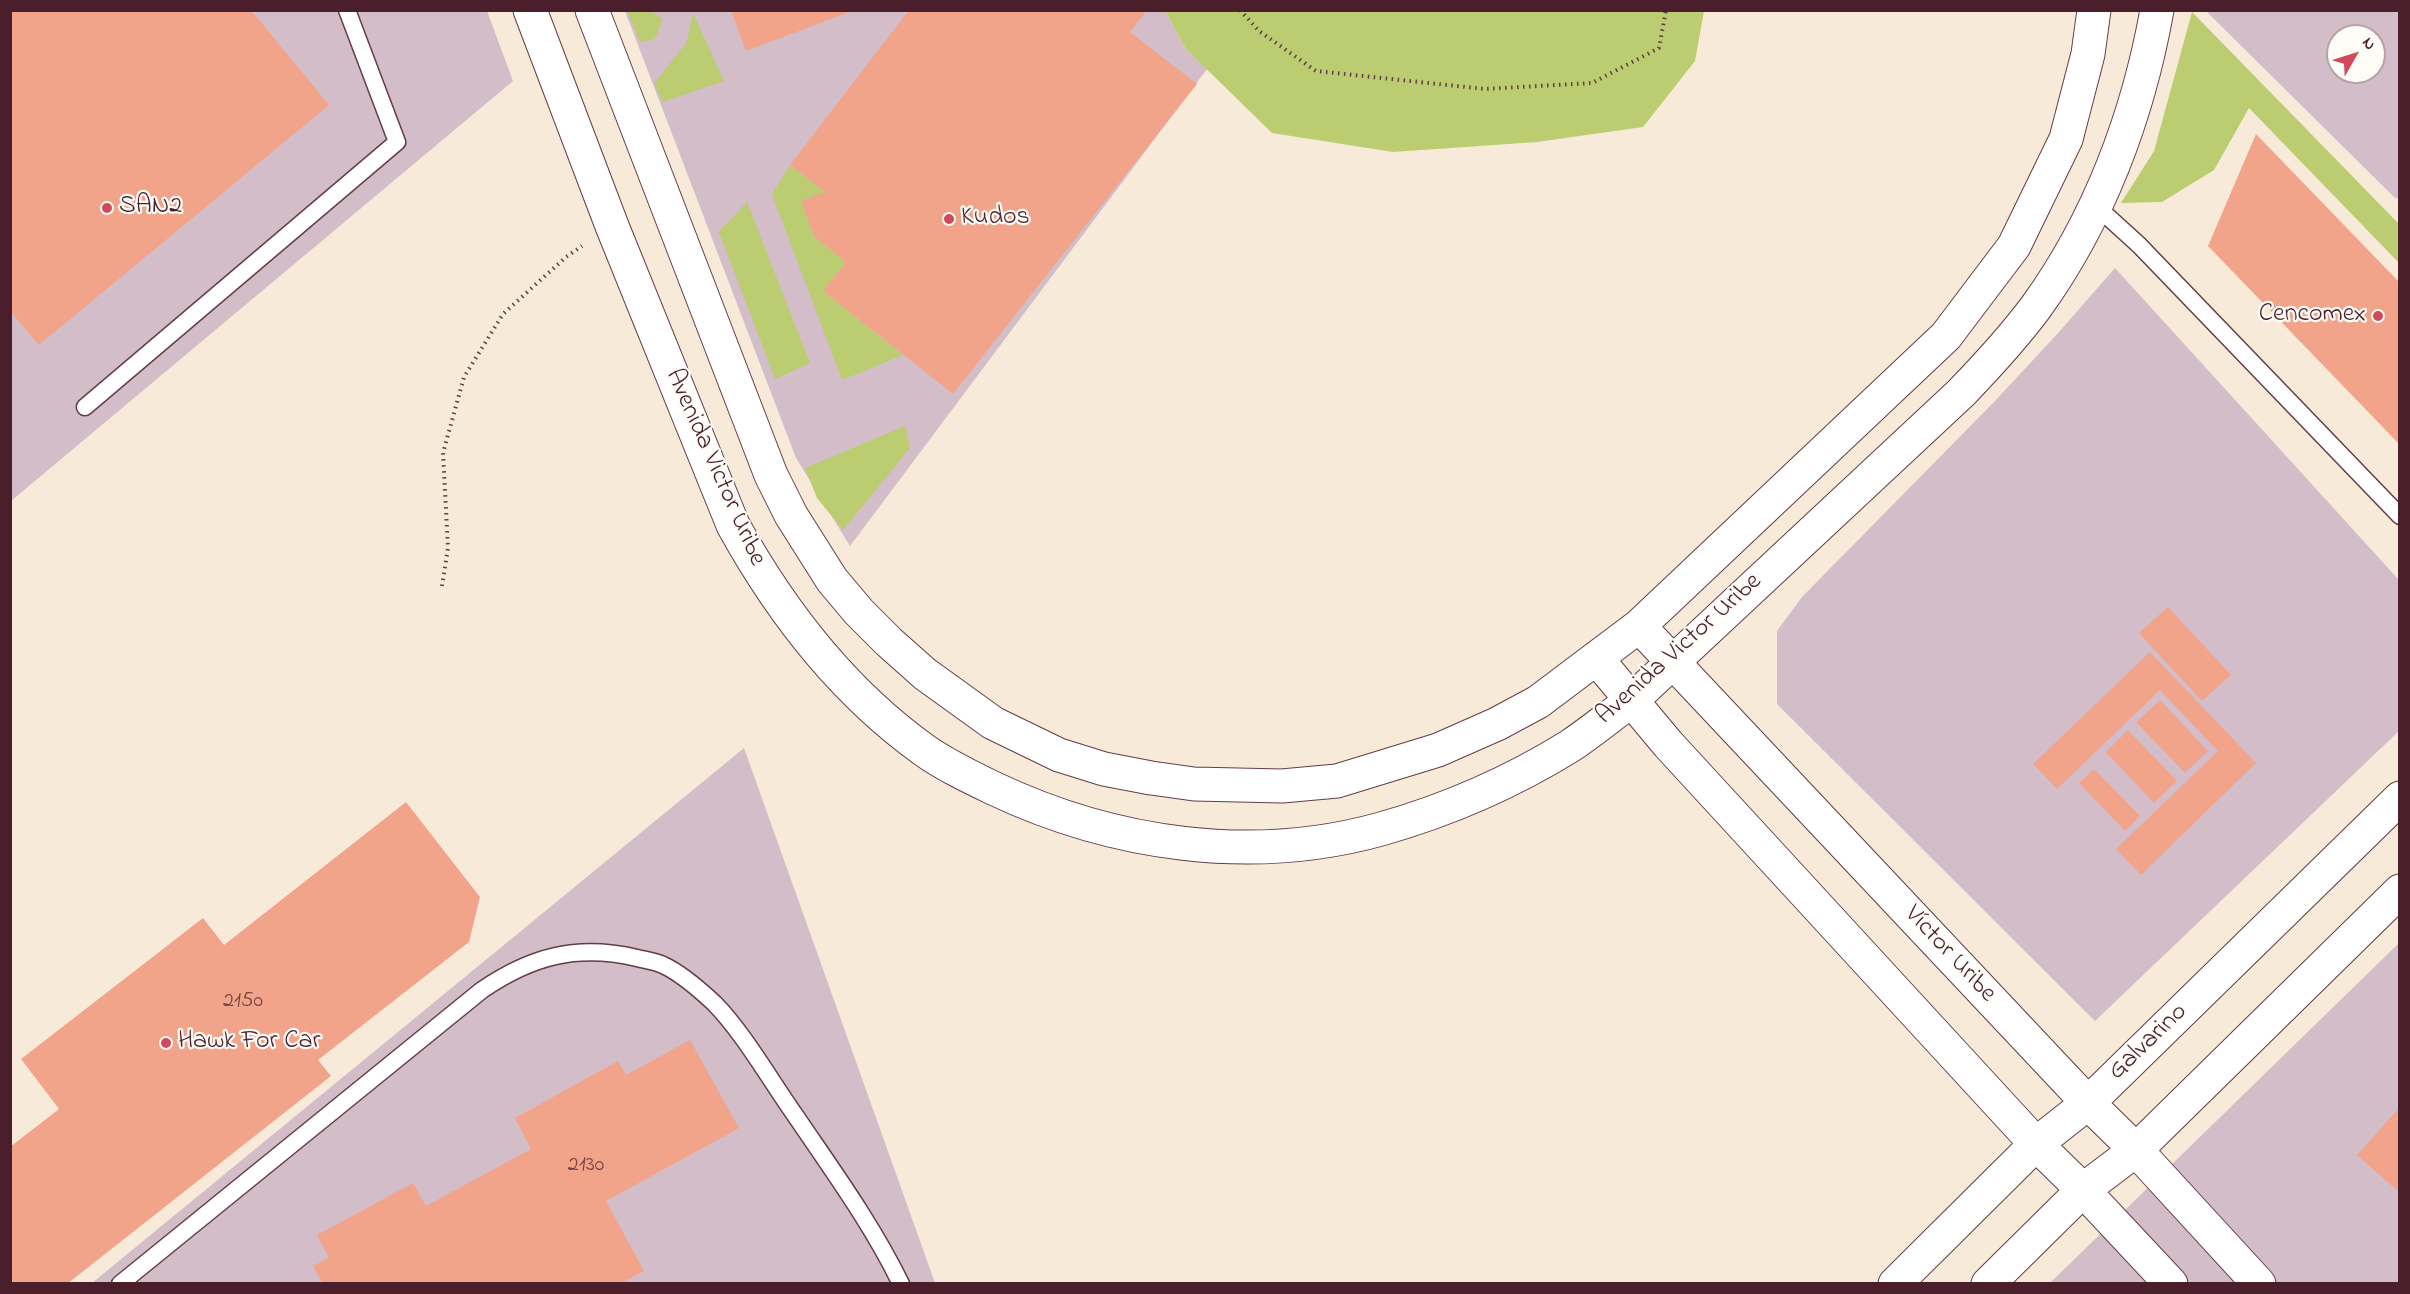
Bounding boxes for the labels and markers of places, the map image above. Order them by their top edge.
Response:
place label: SAN2 [119,192,182,224]
marker: SAN2 [100,201,114,215]
place label: Kudos [961,203,1030,235]
marker: Kudos [942,212,956,226]
place label: Cencomex [2259,300,2366,332]
marker: Cencomex [2371,309,2385,323]
place label: Hawk For Car [178,1027,321,1059]
marker: Hawk For Car [159,1036,173,1050]

